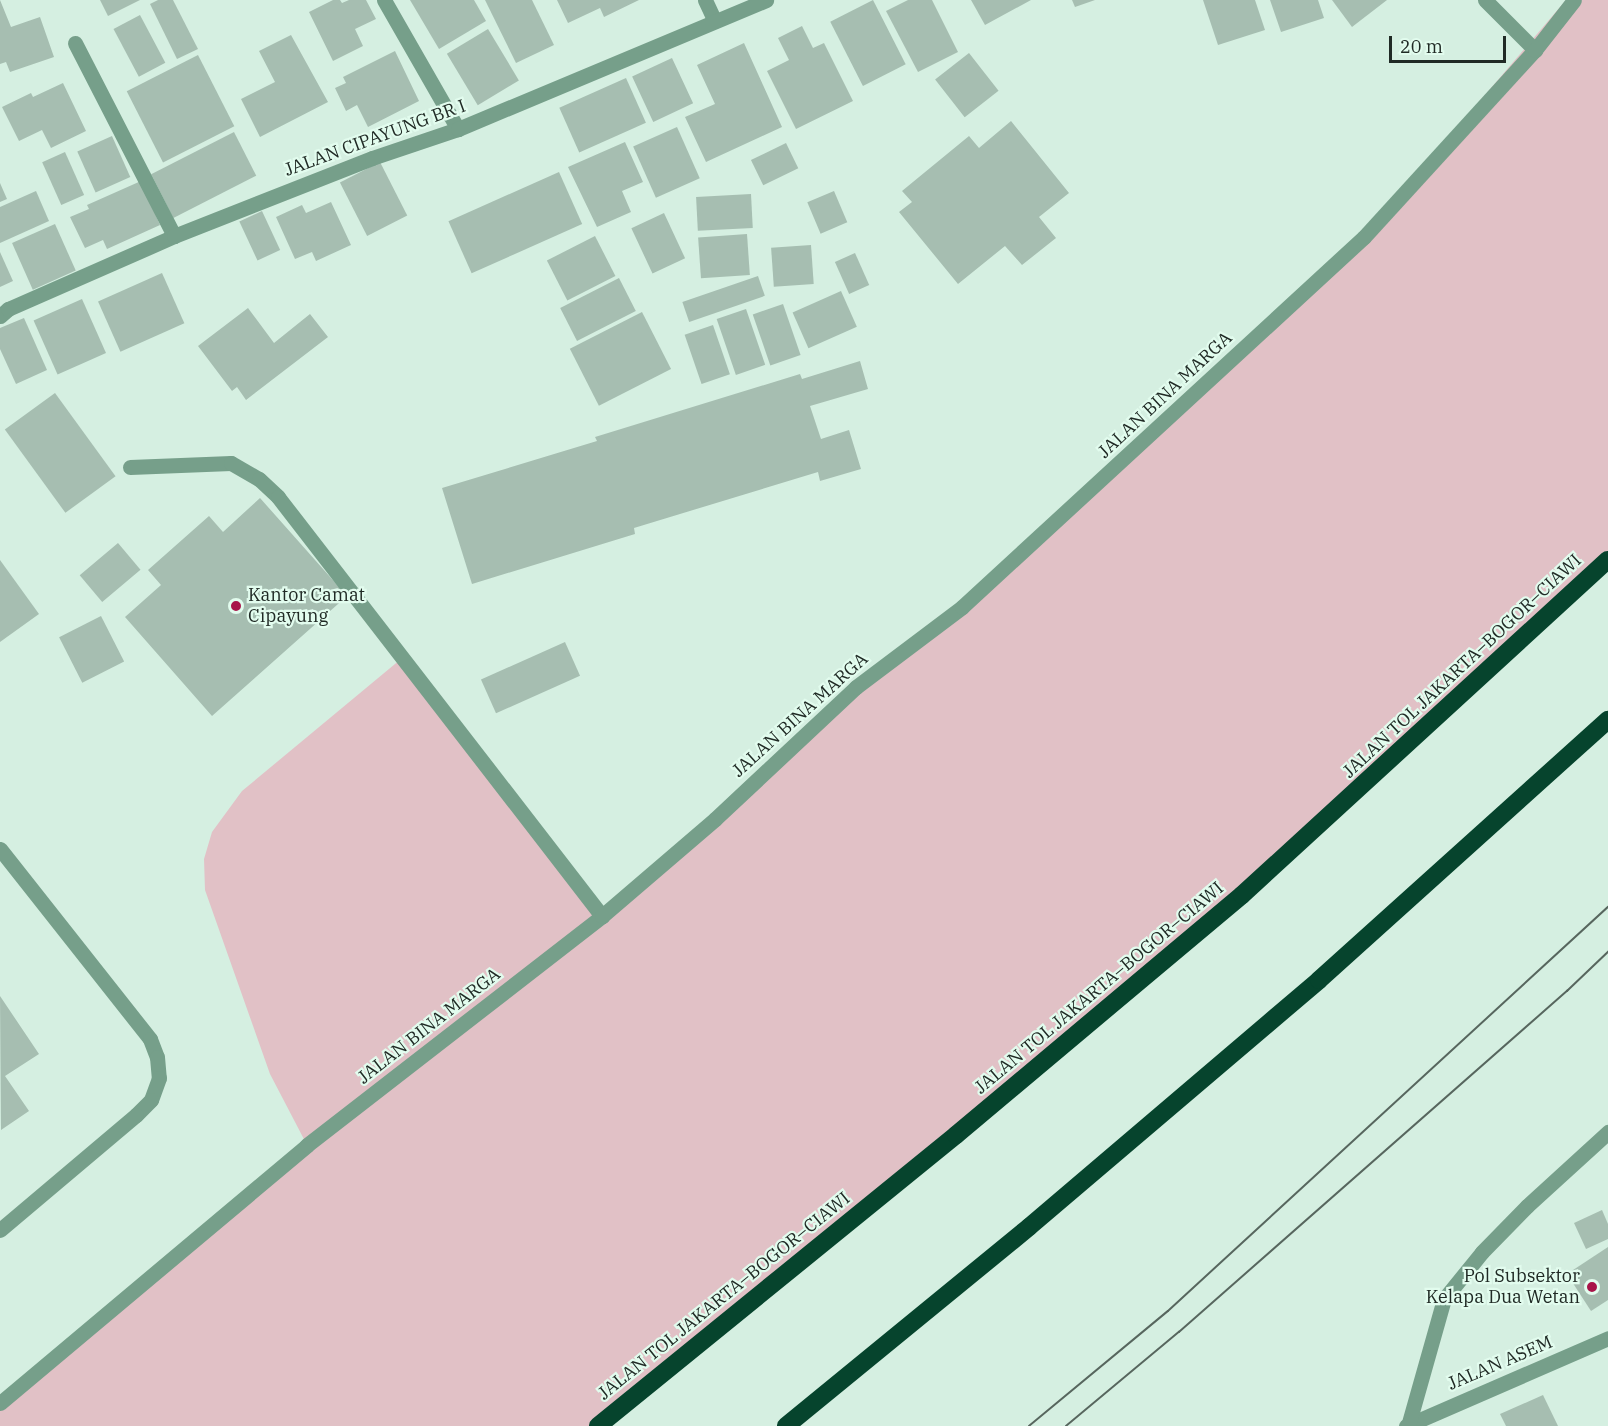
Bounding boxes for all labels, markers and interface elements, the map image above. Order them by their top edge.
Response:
scale bar [1392,24,1509,62]
text: 20 m [1400,35,1443,58]
street label: JALAN CIPAYUNG BR I [281,95,469,181]
street label: JALAN BINA MARGA [1094,327,1236,463]
street label: JALAN TOL JAKARTA–BOGOR–CIAWI [1338,550,1586,782]
place label: Kantor Camat Cipayung [248,585,365,628]
marker: Kantor Camat Cipayung [229,599,243,613]
street label: JALAN BINA MARGA [728,648,872,782]
street label: JALAN TOL JAKARTA–BOGOR–CIAWI [970,877,1228,1099]
street label: JALAN BINA MARGA [353,964,505,1088]
street label: JALAN TOL JAKARTA–BOGOR–CIAWI [594,1187,854,1405]
place label: Pol Subsektor Kelapa Dua Wetan [1426,1266,1580,1308]
marker: Pol Subsektor Kelapa Dua Wetan [1585,1280,1599,1294]
street label: JALAN ASEM [1444,1331,1556,1395]

